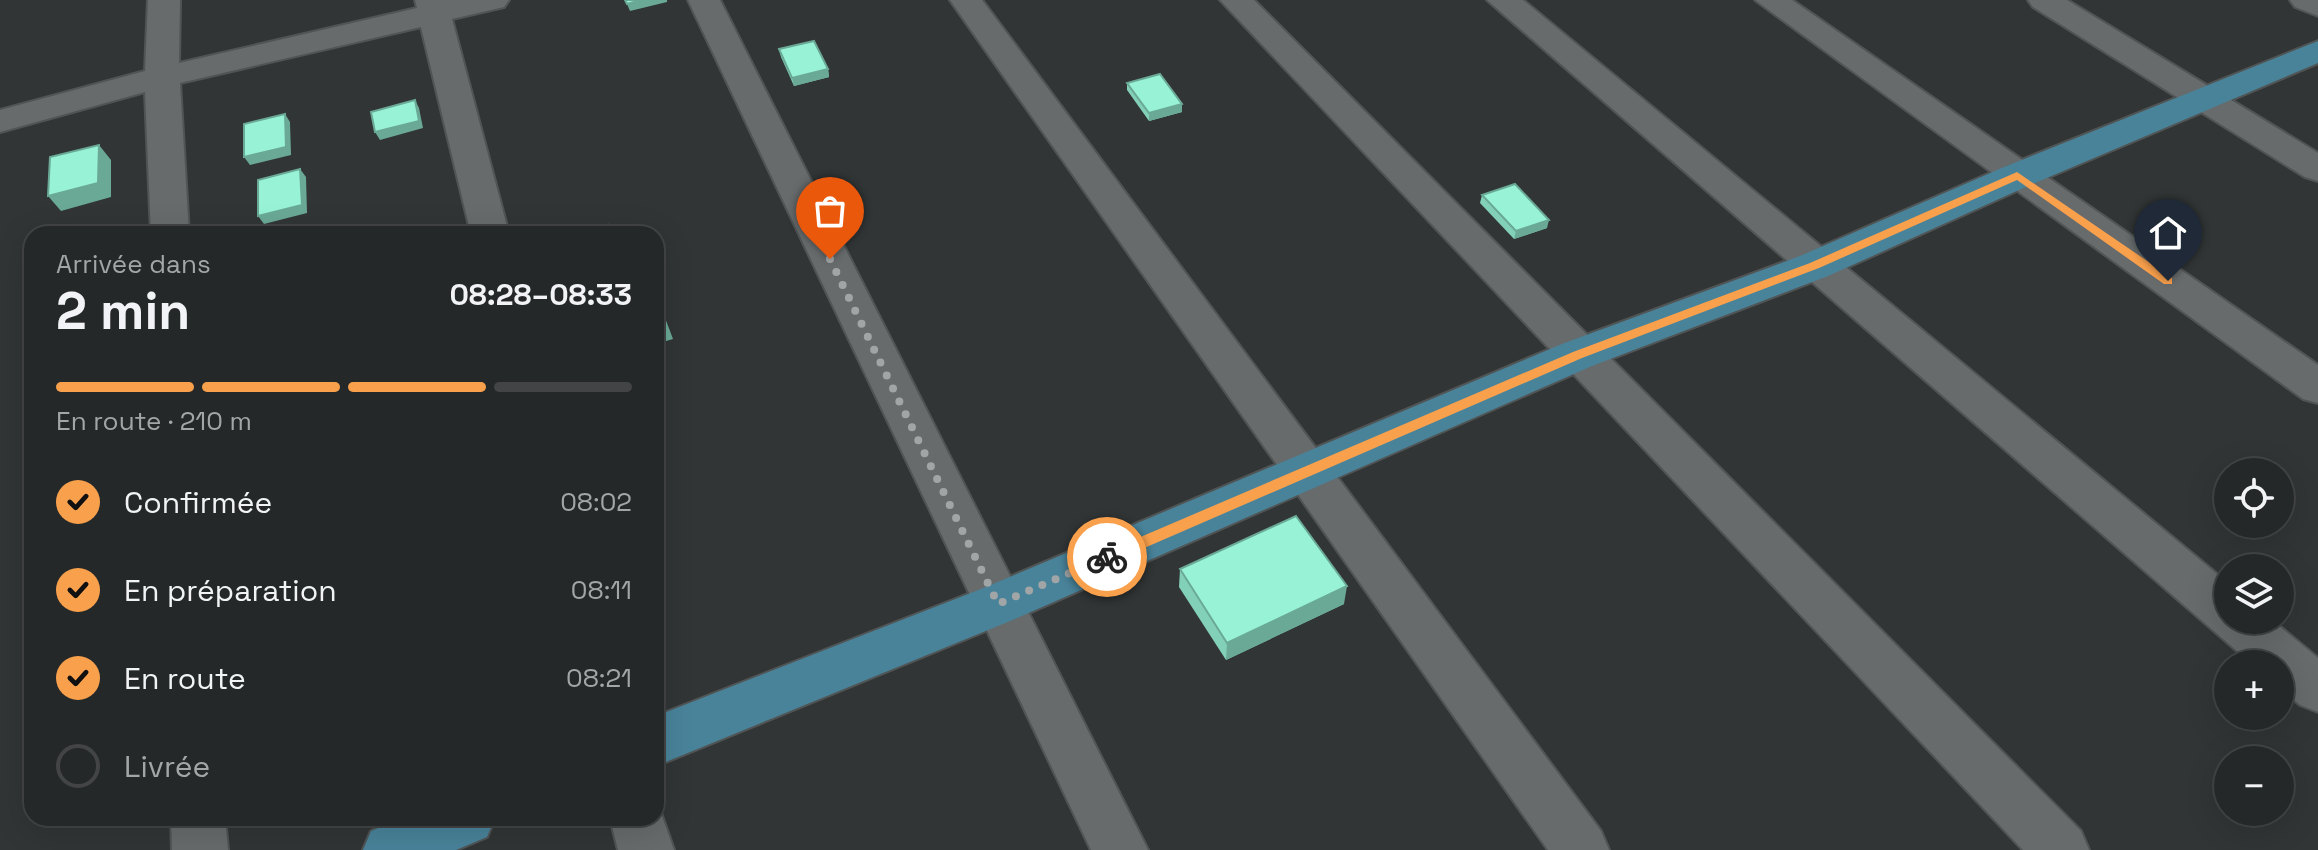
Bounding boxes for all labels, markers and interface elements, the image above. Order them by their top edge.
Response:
pin [796,177,864,259]
icon: bag [808,189,852,233]
pin [2134,199,2202,281]
icon: home [2146,211,2190,255]
text: Arrivée dans [56,247,211,281]
text: 08:28–08:33 [449,275,632,314]
text: 2 min [56,278,190,344]
text: En route · 210 m [56,404,252,438]
map controls [2214,458,2294,826]
button: locate [2214,458,2294,538]
icon: check [56,480,100,524]
text: Confirmée [124,483,272,522]
text: 08:02 [560,485,632,519]
courier [1067,517,1147,597]
icon: bike [1085,535,1129,579]
button: layers [2214,554,2294,634]
icon: check [56,568,100,612]
text: En préparation [124,571,337,610]
text: 08:11 [571,573,632,607]
button: + [2214,650,2294,730]
icon: check [56,656,100,700]
text: En route [124,659,246,698]
text: 08:21 [566,661,632,695]
button: − [2214,746,2294,826]
text: Livrée [124,747,210,786]

